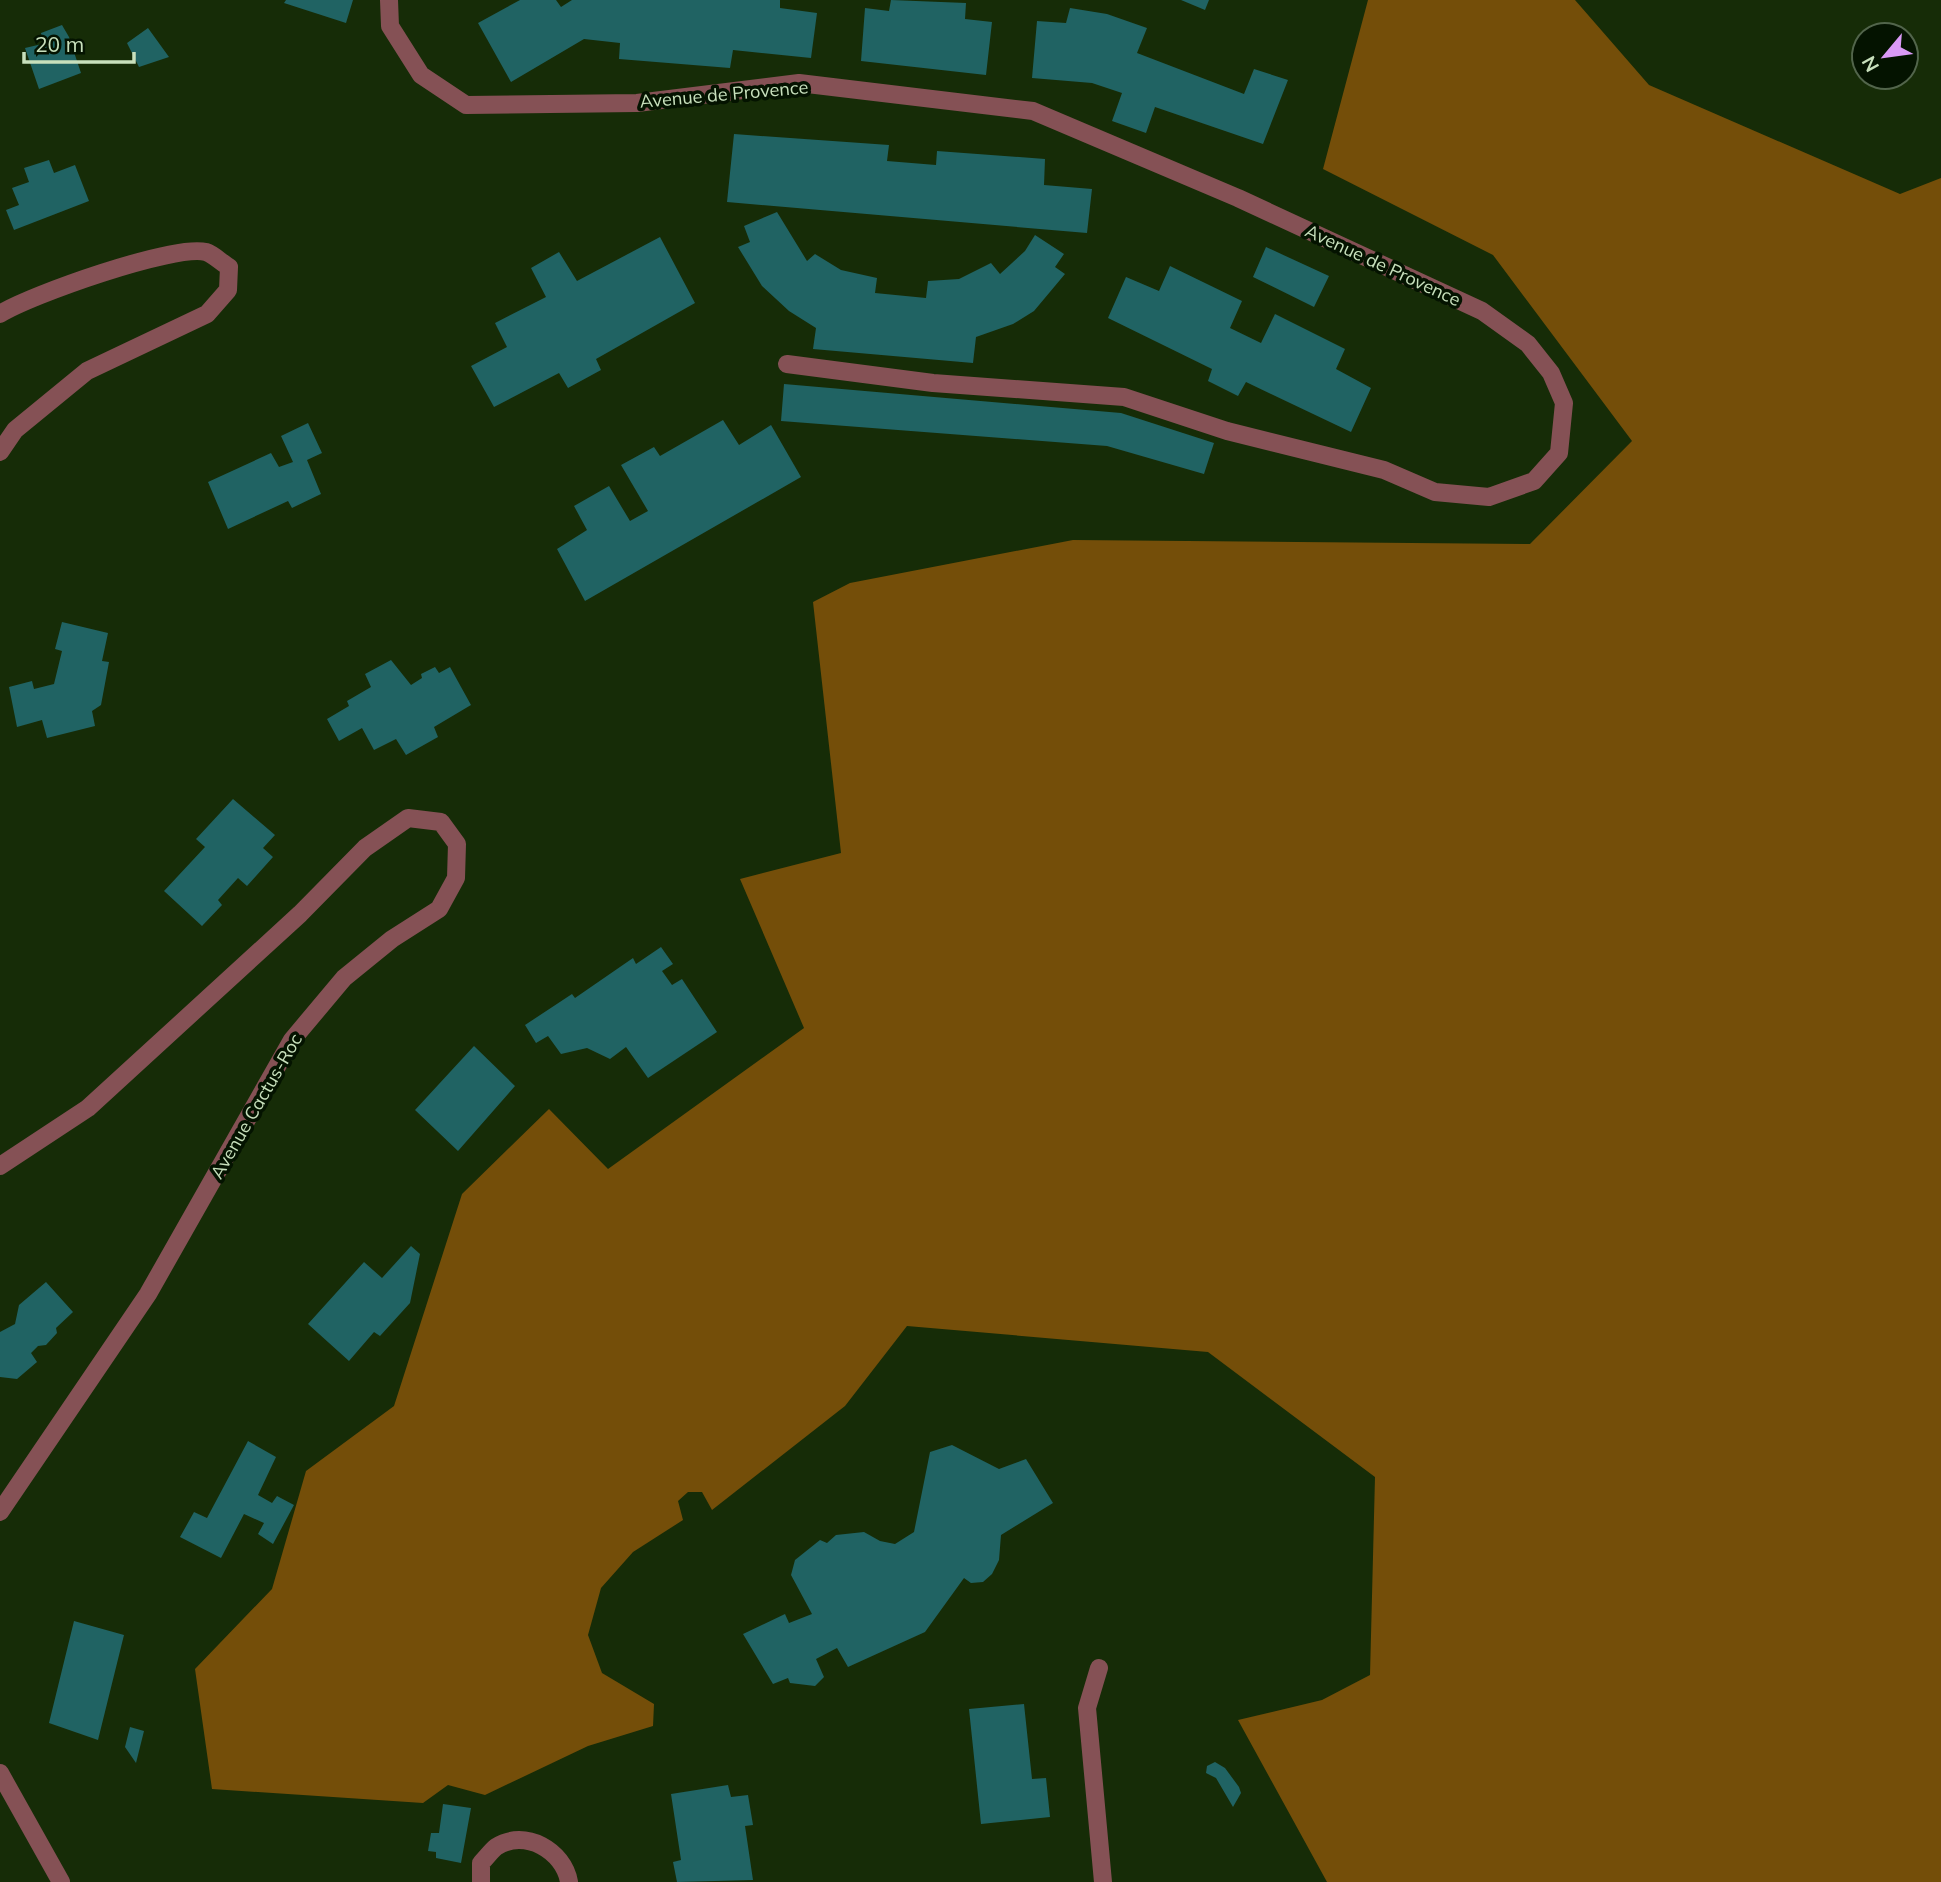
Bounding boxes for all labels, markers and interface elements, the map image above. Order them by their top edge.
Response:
scale bar [24,21,135,65]
north arrow [1850,21,1920,91]
text: 20 m [35,31,84,57]
text: N [1856,52,1884,76]
street label: Avenue de Provence [639,75,809,113]
street label: Avenue de Provence [1302,219,1464,311]
street label: Avenue Cactus-Roc [205,1029,307,1183]

